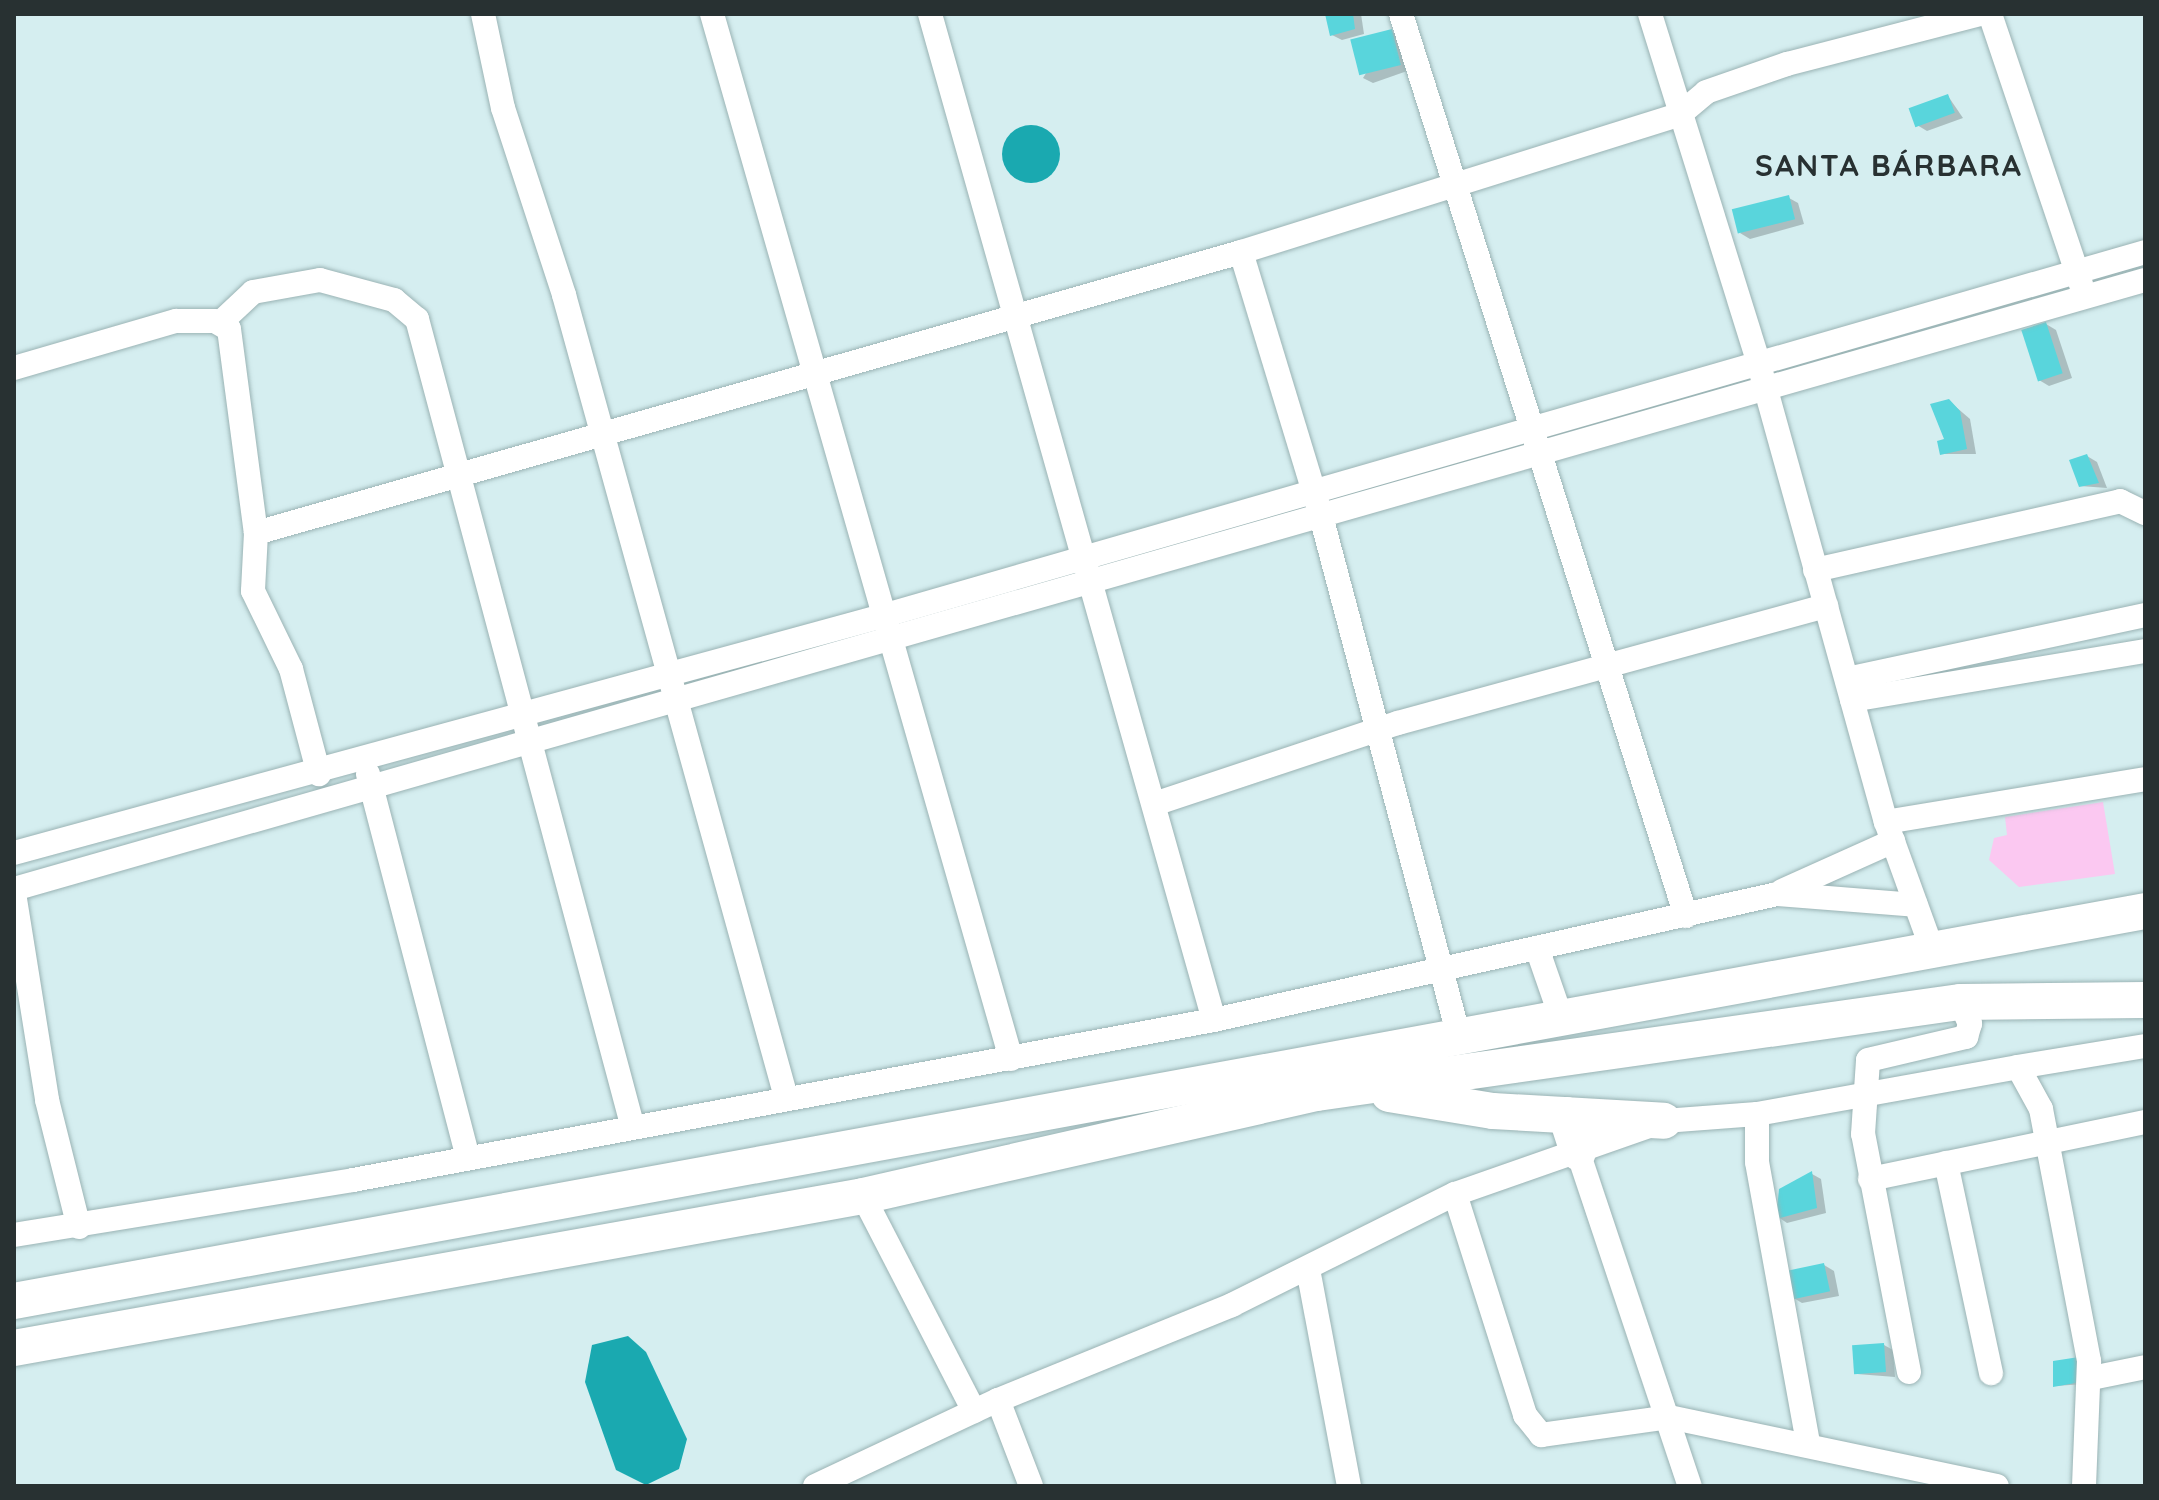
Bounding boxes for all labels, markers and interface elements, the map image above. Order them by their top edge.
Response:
district label: SANTA BÁRBARA [1755,147,2023,183]

